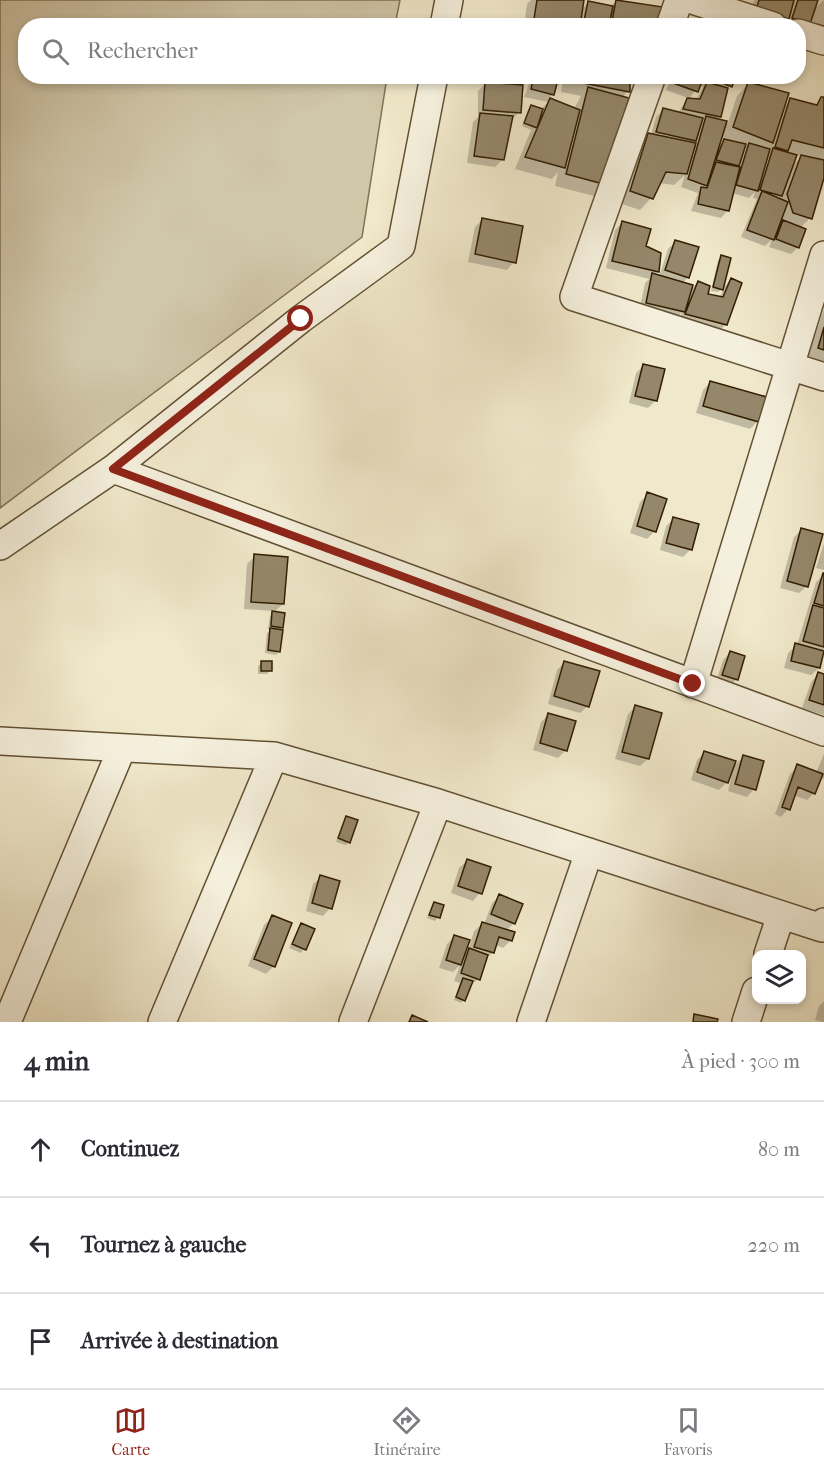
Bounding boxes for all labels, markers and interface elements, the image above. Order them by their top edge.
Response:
search box [18,18,806,84]
icon: search [39,35,72,68]
text: Rechercher [87,38,198,64]
route start [287,305,313,331]
route end [679,670,705,696]
map controls [752,950,806,1004]
button: layers [752,950,806,1004]
text: 4 min [24,1046,89,1077]
text: À pied · 300 m [682,1050,800,1073]
icon: ahead [24,1133,57,1166]
text: Continuez [81,1136,179,1162]
text: 80 m [758,1138,800,1161]
icon: left [24,1229,57,1262]
text: Tournez à gauche [81,1232,246,1258]
text: 220 m [747,1234,800,1257]
icon: arrive [24,1325,57,1358]
text: Arrivée à destination [81,1328,278,1354]
tab: Carte [112,1404,150,1459]
tab: Itinéraire [373,1404,441,1459]
tab: Favoris [664,1404,712,1459]

